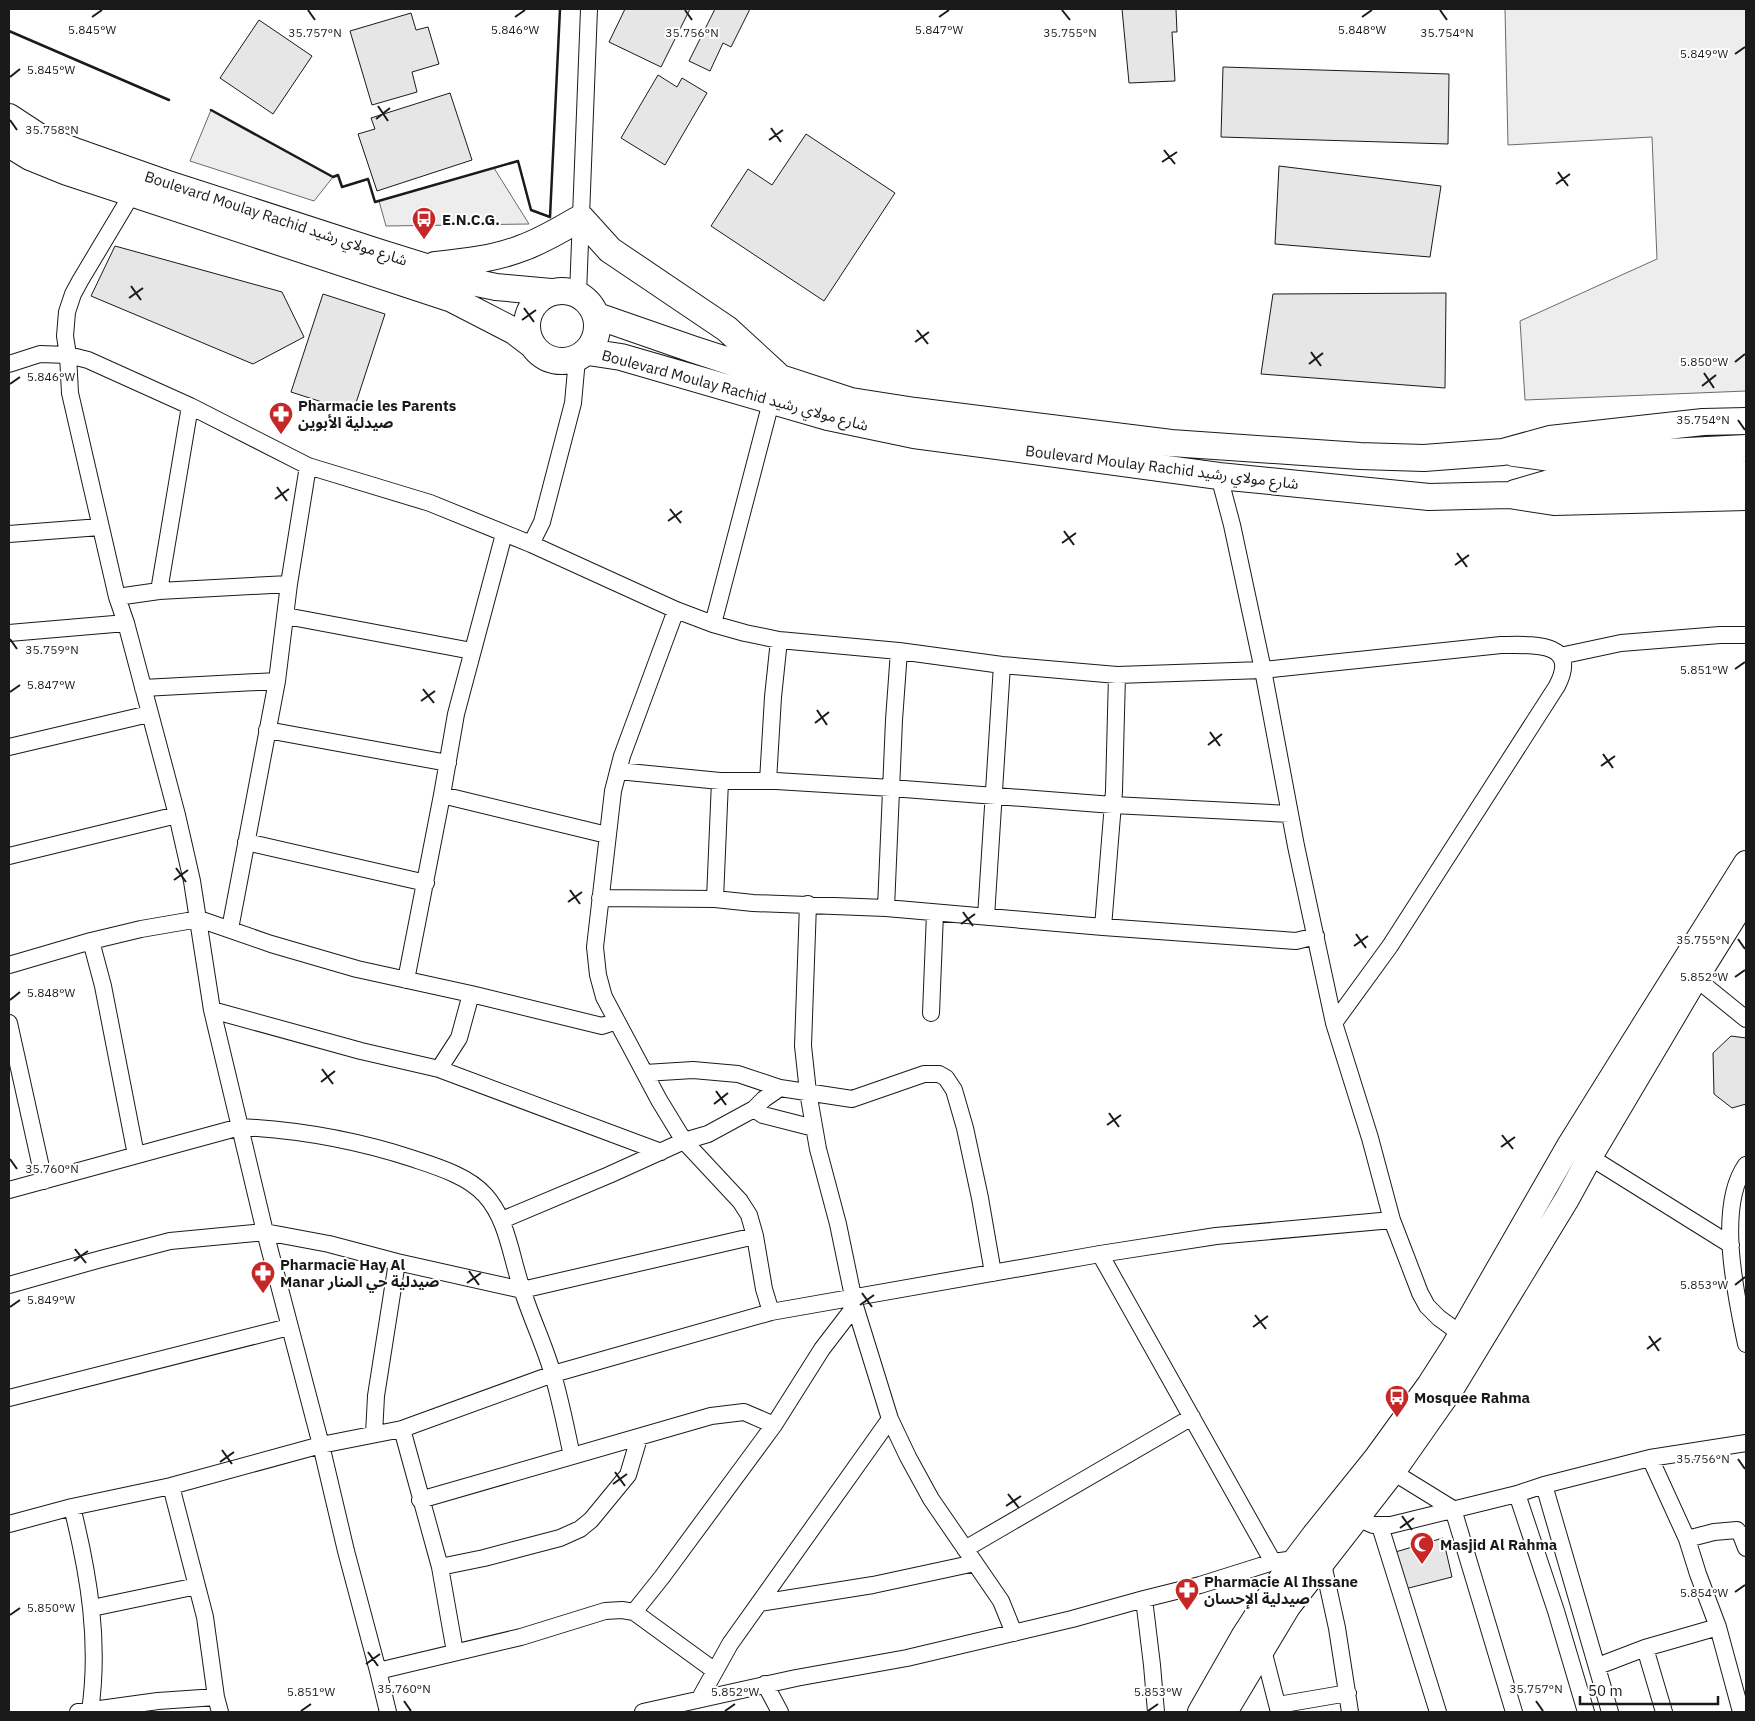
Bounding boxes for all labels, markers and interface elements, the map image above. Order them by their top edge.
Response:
text: 5.845°W [68,22,116,37]
text: 5.846°W [491,22,539,37]
text: 5.847°W [915,22,963,37]
text: 5.848°W [1338,22,1386,37]
text: 35.757°N [288,25,342,40]
text: 35.756°N [665,25,719,40]
text: 35.755°N [1043,25,1097,40]
text: 35.754°N [1420,25,1474,40]
text: 5.849°W [1680,46,1728,61]
text: 5.845°W [27,62,75,77]
text: 35.758°N [25,122,79,137]
street label: Boulevard Moulay Rachid شارع مولاي رشيد [141,166,410,272]
bus stop icon: E.N.C.G. [411,206,437,240]
place label: E.N.C.G. [442,210,500,229]
street label: Boulevard Moulay Rachid شارع مولاي رشيد [599,345,871,438]
text: 5.850°W [1680,354,1728,369]
text: 5.846°W [27,369,75,384]
place label: Pharmacie les Parents صيدلية الأبوين [298,396,457,432]
pharmacy icon: Pharmacie les Parents صيدلية الأبوين [268,401,294,435]
text: 35.754°N [1676,412,1730,427]
street label: Boulevard Moulay Rachid شارع مولاي رشيد [1024,441,1300,496]
text: 35.759°N [25,642,79,657]
text: 5.851°W [1680,662,1728,677]
text: 5.847°W [27,677,75,692]
text: 35.755°N [1676,932,1730,947]
text: 5.852°W [1680,969,1728,984]
text: 5.848°W [27,985,75,1000]
text: 35.760°N [25,1161,79,1176]
place label: Pharmacie Hay Al Manar صيدلية حي المنار [280,1255,440,1293]
pharmacy icon: Pharmacie Hay Al Manar صيدلية حي المنار [250,1260,276,1294]
text: 5.853°W [1680,1277,1728,1292]
text: 5.849°W [27,1292,75,1307]
bus stop icon: Mosquee Rahma [1384,1384,1410,1418]
place label: Mosquee Rahma [1414,1388,1531,1407]
text: 35.756°N [1676,1451,1730,1466]
mosque icon: Masjid Al Rahma [1409,1531,1435,1565]
place label: Masjid Al Rahma [1440,1535,1558,1554]
place label: Pharmacie Al Ihssane صيدلية الإحسان [1204,1572,1358,1609]
pharmacy icon: Pharmacie Al Ihssane صيدلية الإحسان [1174,1577,1200,1611]
text: 5.854°W [1680,1585,1728,1600]
text: 5.850°W [27,1600,75,1615]
scale bar [1580,1674,1718,1706]
text: 35.760°N [377,1681,431,1696]
text: 35.757°N [1509,1681,1563,1696]
text: 50 m [1588,1681,1623,1700]
text: 5.851°W [287,1684,335,1699]
text: 5.852°W [711,1684,759,1699]
text: 5.853°W [1134,1684,1182,1699]

